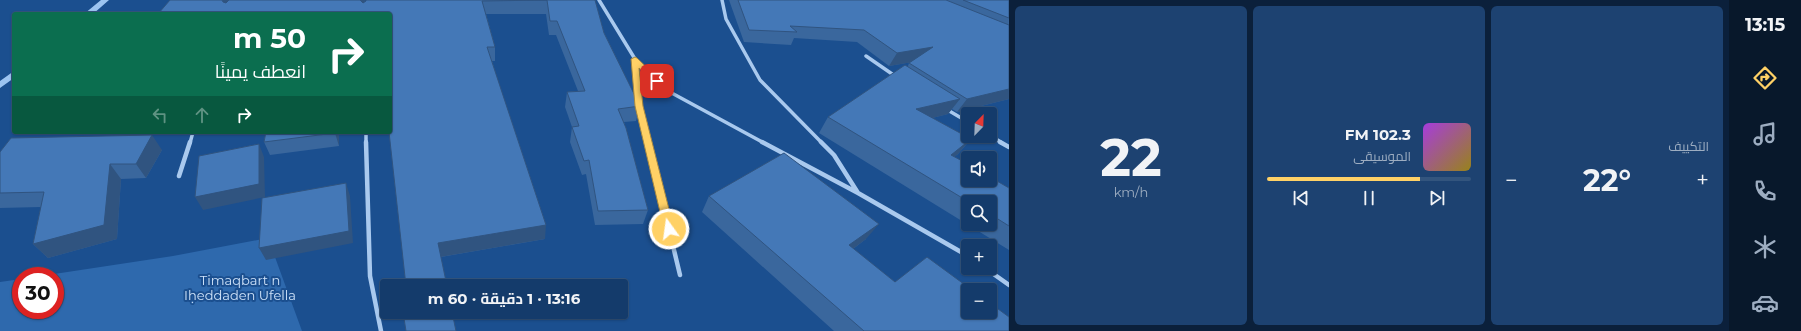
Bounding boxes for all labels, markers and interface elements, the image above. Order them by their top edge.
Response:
text: 13:15 [1745,14,1785,36]
text: 50 m [233,21,306,55]
icon: right [320,28,372,80]
text: انعطف يمينًا [215,61,306,83]
pin [640,64,674,98]
icon: directions [1751,64,1779,92]
icon: arrive [646,70,668,92]
icon: left [149,104,171,126]
icon: ahead [191,104,213,126]
icon: right [233,104,255,126]
north arrow [961,107,997,143]
map controls [961,107,997,319]
icon: music [1751,120,1779,148]
text: 102.3 FM [1345,125,1411,144]
text: 22 [1100,126,1162,189]
text: التكييف [1668,138,1709,154]
text: الموسيقى [1353,148,1411,164]
button: sound [961,151,997,187]
text: 22° [1583,162,1631,199]
text: − [1505,167,1518,194]
text: + [1696,167,1709,194]
icon: phone [1751,177,1779,205]
text: km/h [1114,184,1148,200]
icon: previous [1290,187,1312,209]
icon: pause [1358,187,1380,209]
icon: next [1426,187,1448,209]
button: search [961,195,997,231]
position arrow [648,208,690,250]
icon: climate [1751,233,1779,261]
button: + [961,239,997,275]
speed limit sign: 30 [12,267,64,319]
park label: Timaqbart n Iḥeddaden Ufella [184,272,296,303]
button: − [961,283,997,319]
text: 13:16 · 1 دقيقة · 60 m [428,289,580,308]
icon: car [1751,289,1779,317]

